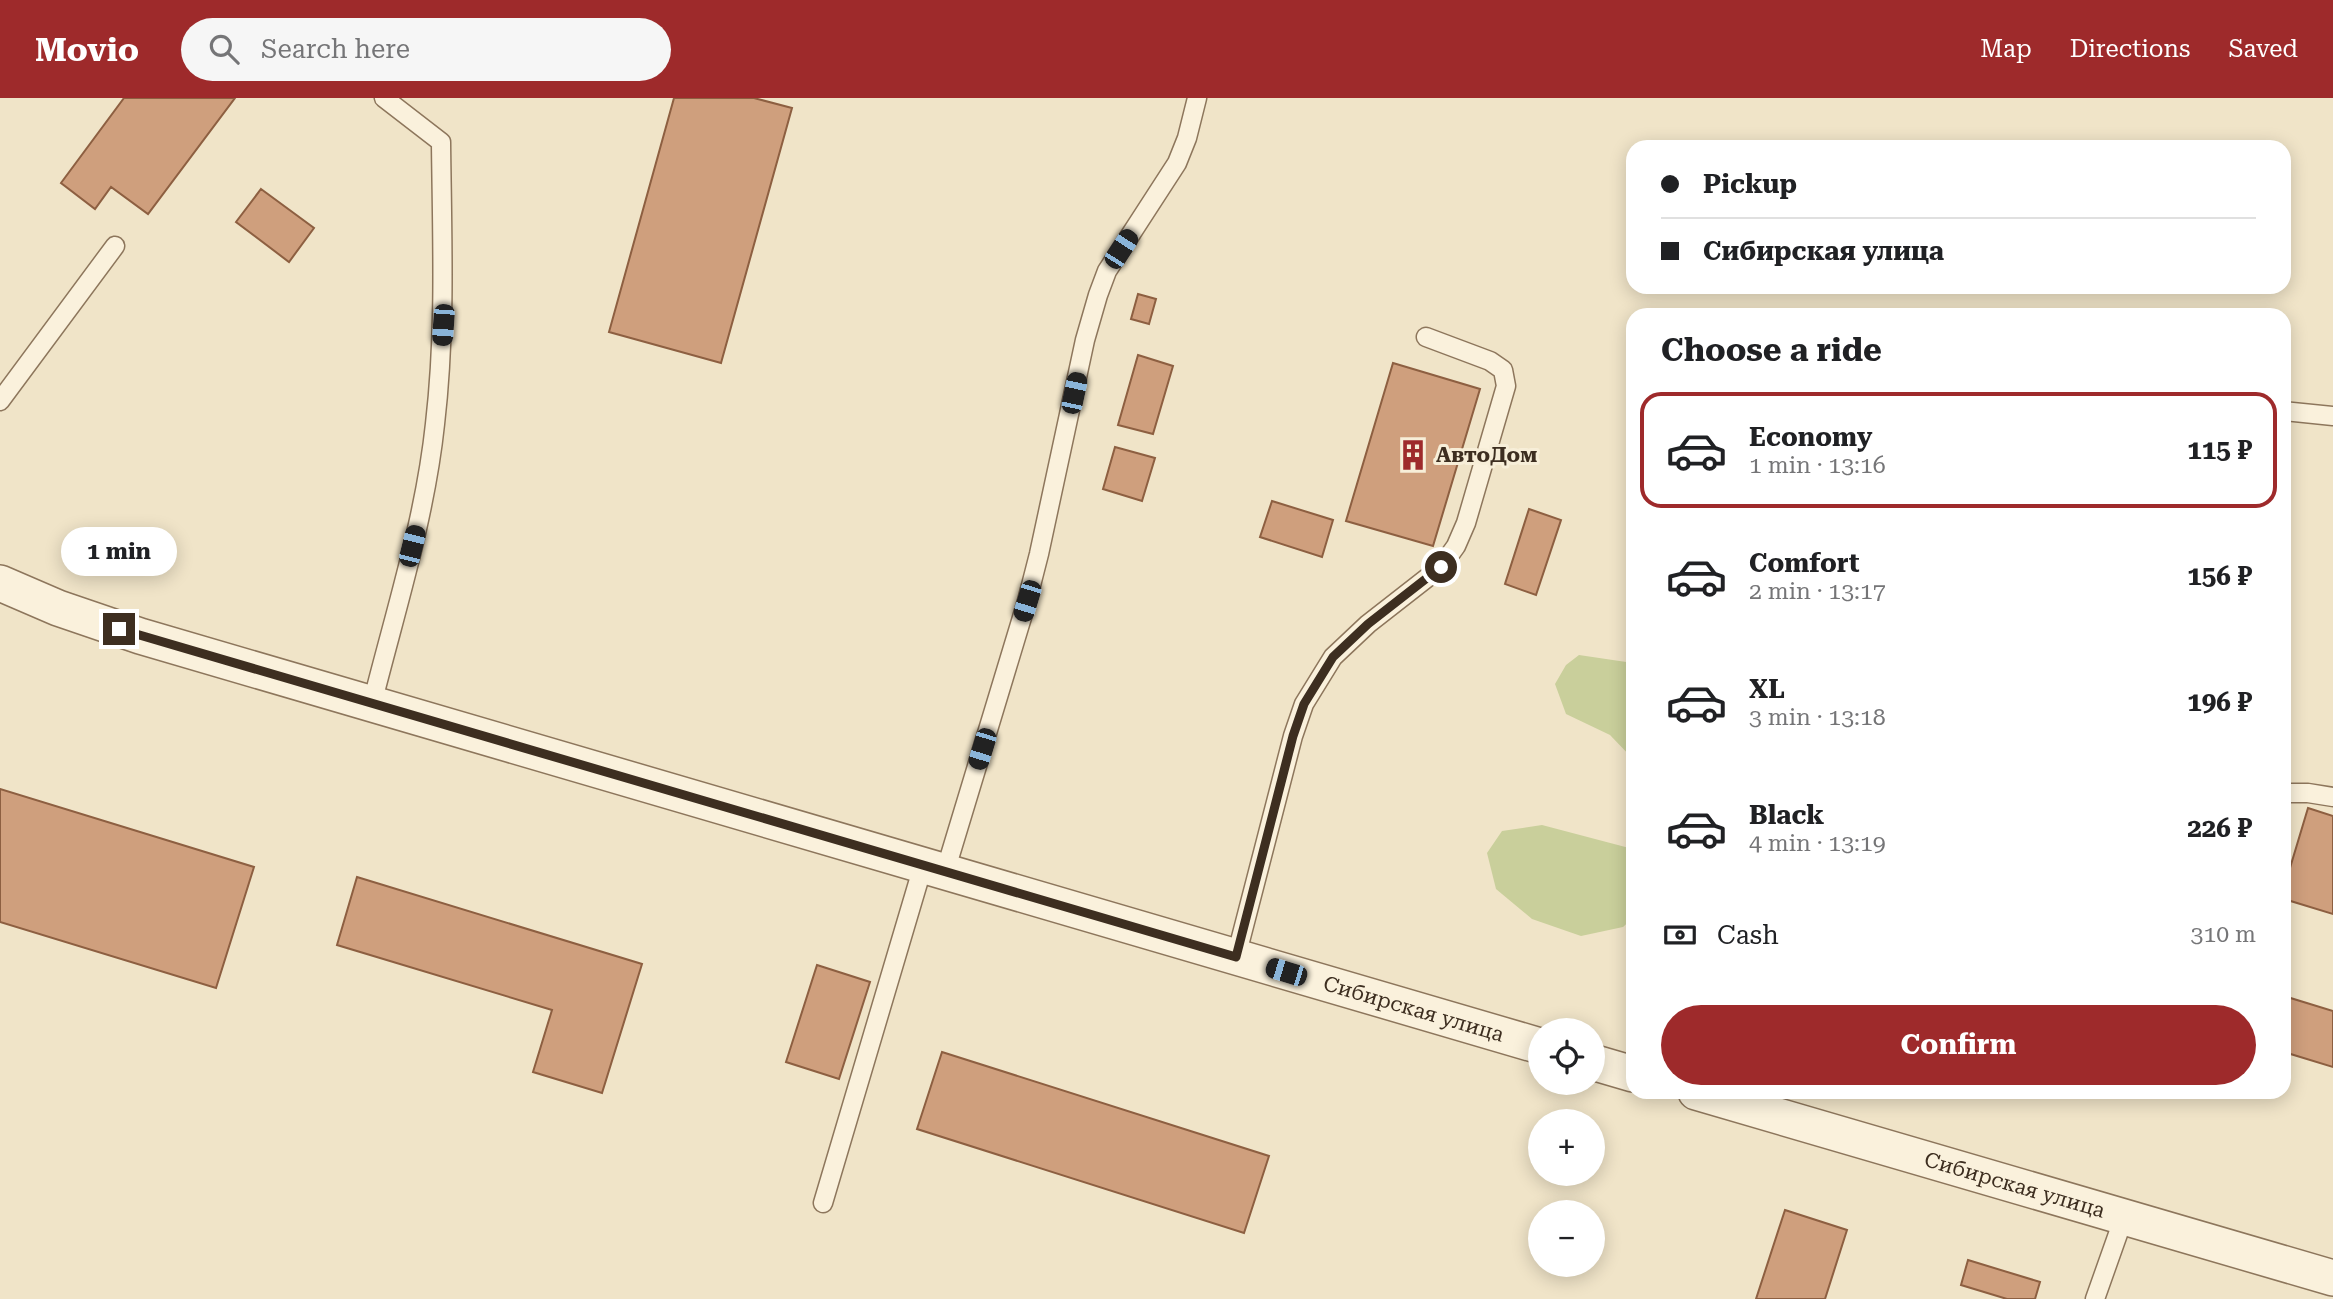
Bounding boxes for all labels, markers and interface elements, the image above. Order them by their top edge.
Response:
search box [181,18,671,81]
text: Movio [35,30,139,69]
icon: search [205,30,243,68]
text: Search here [261,34,410,64]
text: Map [1980,35,2032,63]
text: Directions [2070,35,2190,63]
text: Saved [2228,35,2298,63]
text: Pickup [1703,169,1797,199]
car [1101,226,1142,272]
text: Сибирская улица [1703,236,1944,266]
car [432,303,455,347]
text: Choose a ride [1661,331,1882,369]
car [1060,370,1089,416]
icon: car [1665,419,1728,482]
text: Economy [1749,422,1872,452]
text: 115 ₽ [2187,435,2252,465]
building icon: АвтоДом [1396,438,1430,472]
place label: АвтоДом [1436,443,1537,467]
text: 1 min · 13:16 [1749,452,1886,479]
car [397,523,428,569]
callout: 1 min [61,528,177,576]
text: 1 min [87,538,151,565]
icon: car [1665,545,1728,608]
text: Comfort [1749,548,1859,578]
route start [1425,551,1457,583]
text: 156 ₽ [2187,561,2252,591]
car [1011,578,1044,624]
text: 2 min · 13:17 [1749,578,1886,605]
route end [103,613,135,645]
icon: car [1665,671,1728,734]
text: XL [1749,674,1785,704]
text: 196 ₽ [2187,687,2252,717]
text: 3 min · 13:18 [1749,704,1886,731]
car [966,726,999,772]
icon: car [1665,797,1728,860]
text: Black [1749,800,1824,830]
text: 226 ₽ [2187,813,2252,843]
text: 4 min · 13:19 [1749,830,1886,857]
icon: cash [1661,916,1699,954]
text: Cash [1717,920,1779,950]
text: 310 m [2191,921,2256,948]
car [1263,956,1310,988]
street label: Сибирская улица [1321,971,1507,1047]
button: Confirm [1661,1005,2256,1085]
map controls [1528,1018,1605,1277]
button: locate [1528,1018,1605,1095]
button: + [1528,1109,1605,1186]
street label: Сибирская улица [1922,1147,2108,1223]
button: − [1528,1200,1605,1277]

